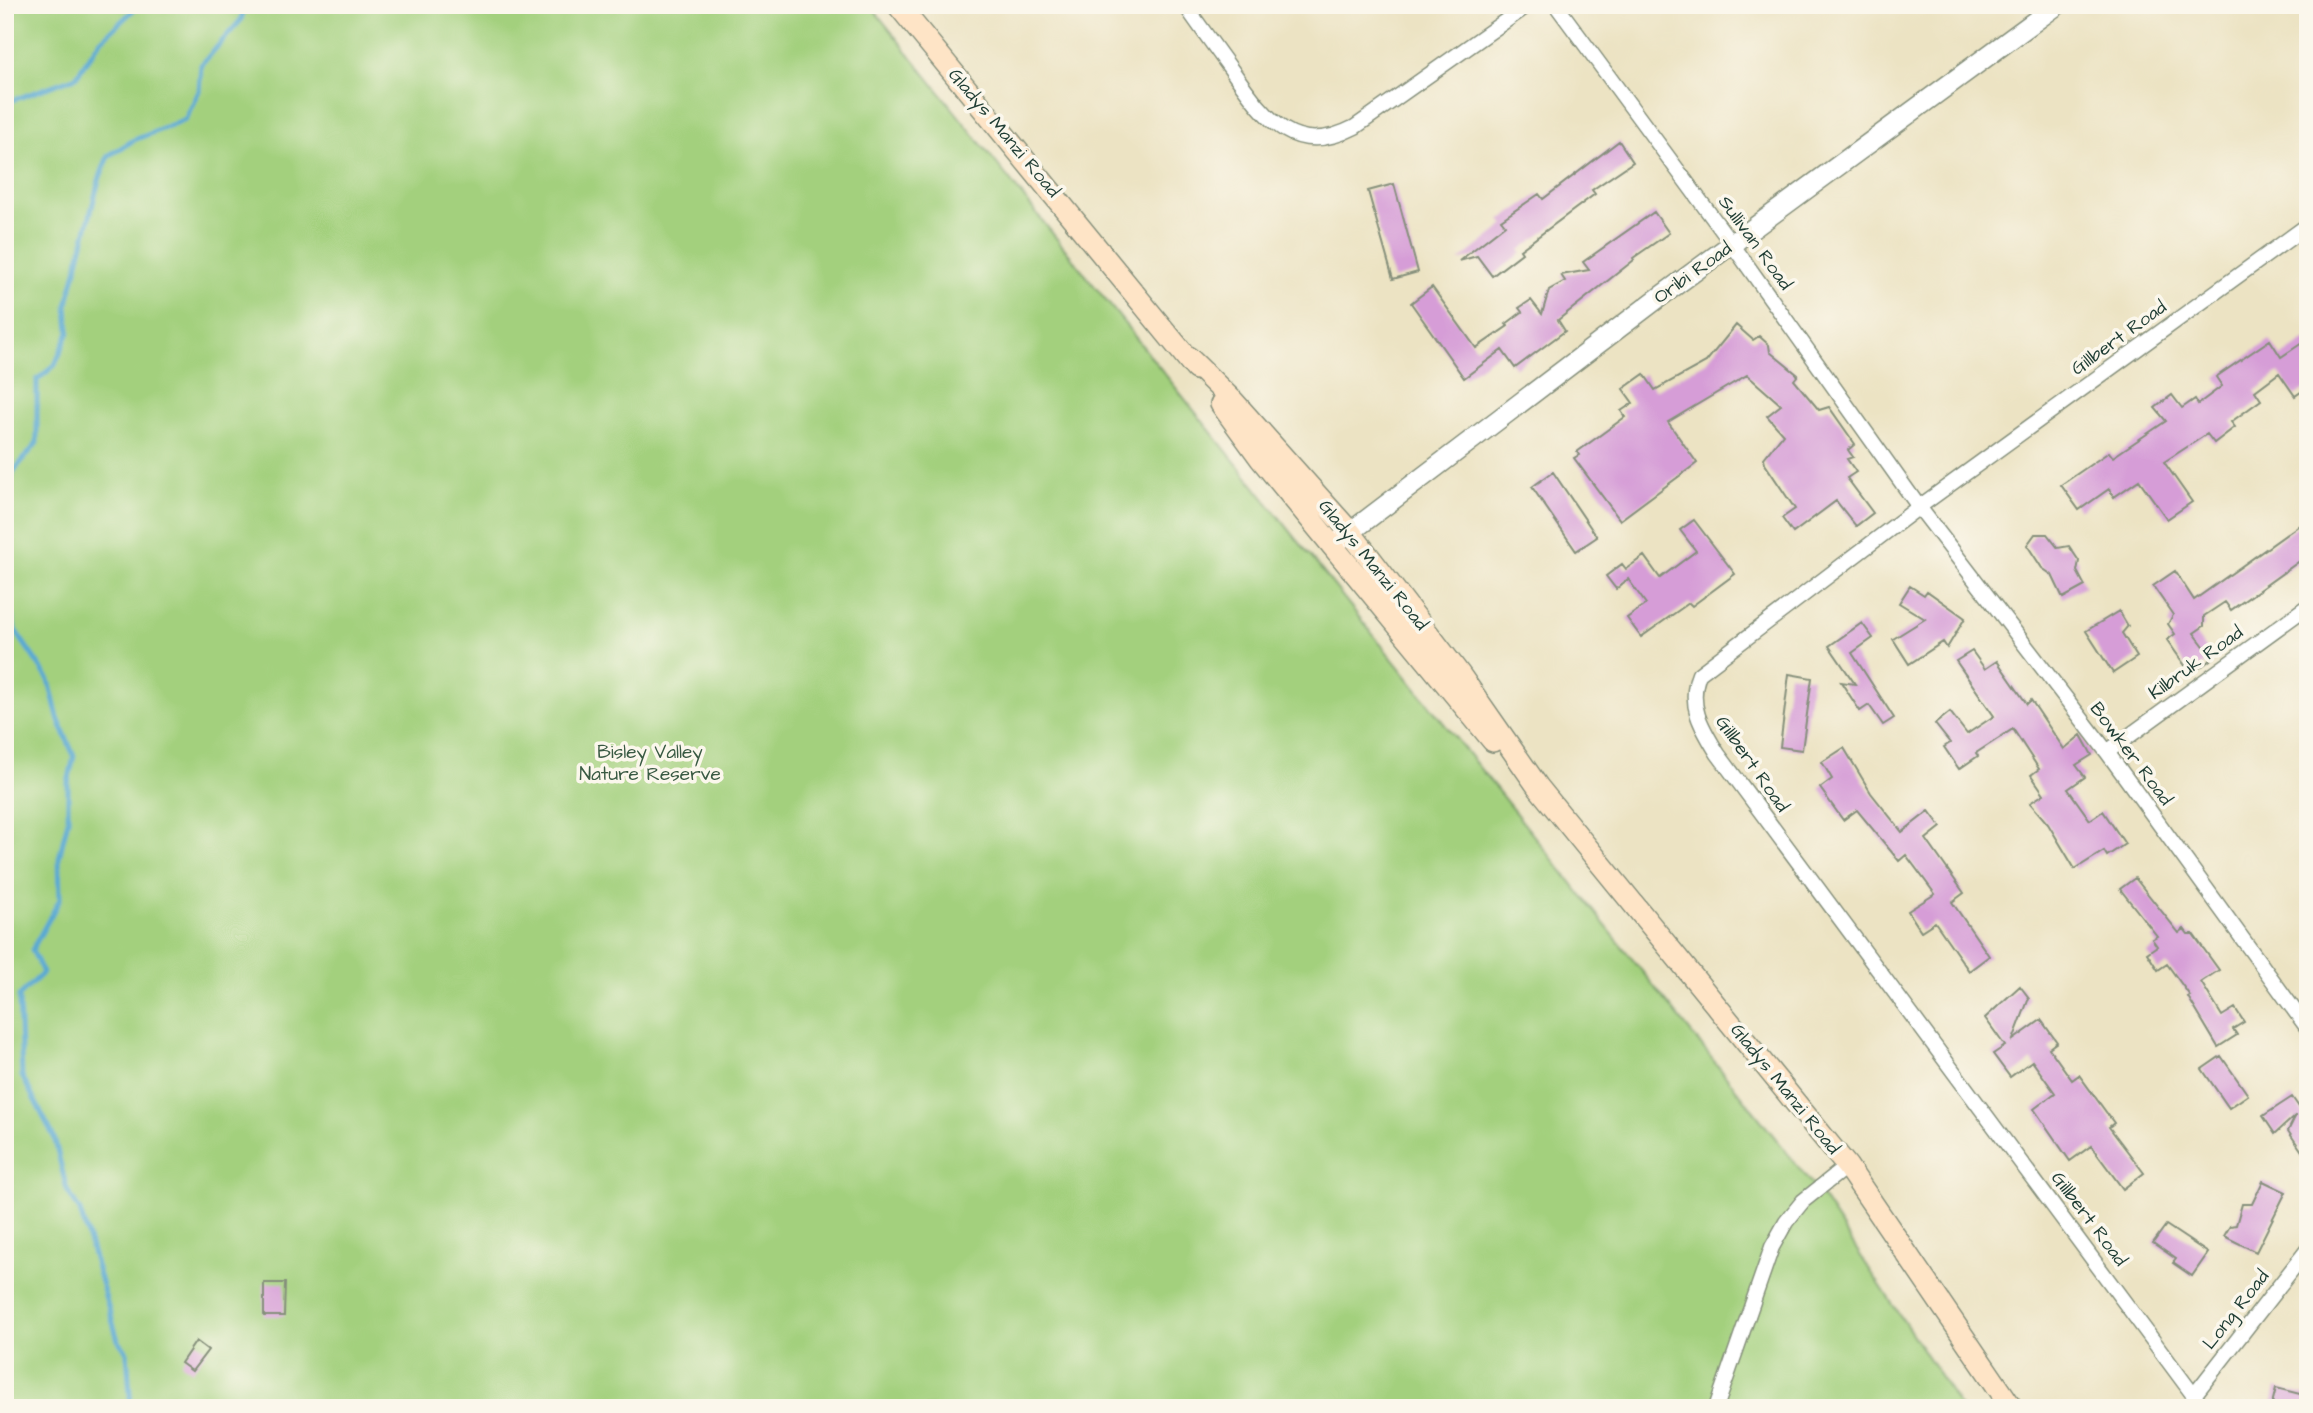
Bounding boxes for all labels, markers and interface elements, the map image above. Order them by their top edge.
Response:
street label: Gladys Manzi Road [941,62,1066,204]
street label: Sullivan Road [1711,190,1799,296]
street label: Oribi Road [1648,235,1738,311]
street label: Gillbert Road [2066,294,2173,382]
street label: Gladys Manzi Road [1311,494,1434,637]
street label: Kilbruk Road [2143,619,2249,707]
street label: Bowker Road [2083,697,2179,812]
street label: Gillbert Road [1709,710,1795,818]
park label: Bisley Valley Nature Reserve [579,739,721,788]
street label: Gladys Manzi Road [1723,1018,1846,1161]
street label: Gillbert Road [2044,1166,2134,1272]
street label: Long Road [2196,1264,2277,1356]

